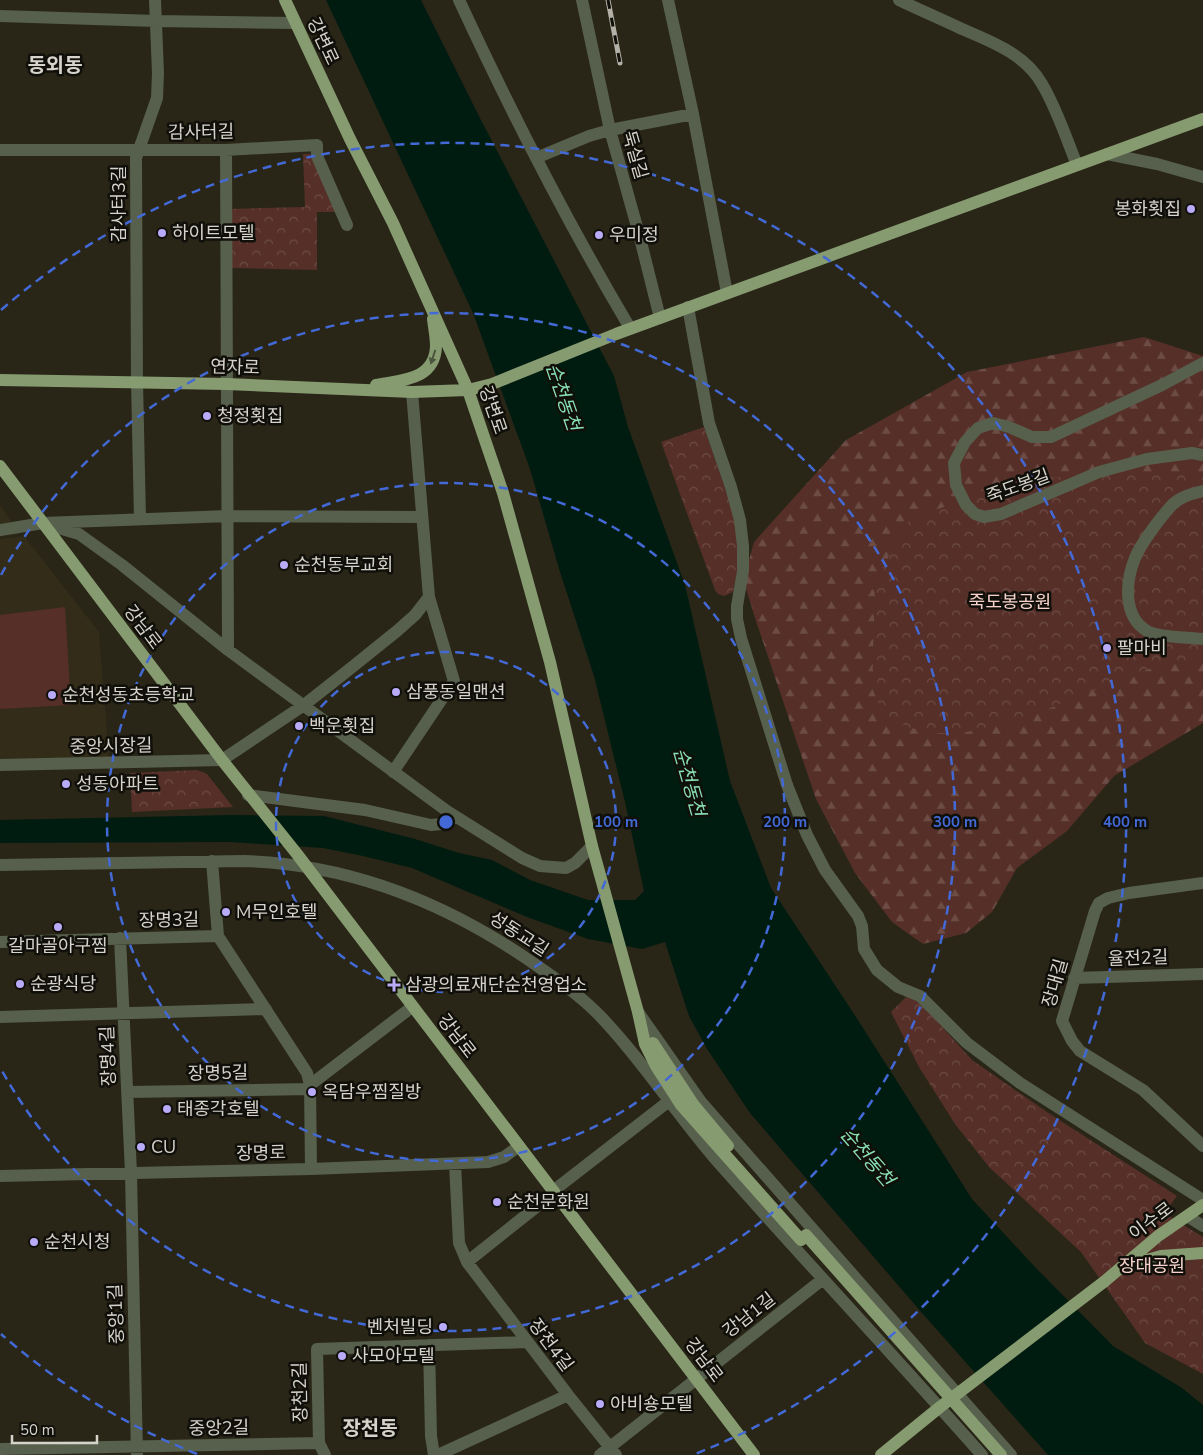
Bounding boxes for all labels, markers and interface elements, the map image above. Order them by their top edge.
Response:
street label: 강변로 [302,13,344,69]
district label: 동외동 [27,52,83,79]
street label: 감사터길 [168,119,234,145]
street label: 둑실길 [617,128,653,182]
street label: 감사터3길 [107,165,131,243]
place label: 봉화횟집 [1115,197,1181,221]
marker: 봉화횟집 [1185,203,1197,215]
place label: 하이트모텔 [172,221,255,245]
place label: 우미정 [609,223,659,247]
marker: 하이트모텔 [156,227,168,239]
marker: 우미정 [593,229,605,241]
one-way arrow [429,350,437,365]
street label: 연자로 [210,354,260,380]
water label: 순천동천 [539,360,587,436]
street label: 강변로 [474,383,512,437]
place label: 청정횟집 [217,404,283,428]
marker: 청정횟집 [201,410,213,422]
street label: 죽도봉길 [983,463,1053,509]
place label: 순천동부교회 [294,553,393,577]
marker: 순천동부교회 [278,559,290,571]
park label: 죽도봉공원 [969,590,1051,614]
street label: 강남로 [118,600,168,654]
place label: 팔마비 [1117,636,1167,660]
marker: 팔마비 [1101,642,1113,654]
place label: 삼풍동일맨션 [406,680,505,704]
place label: 순천성동초등학교 [62,683,194,707]
marker: 삼풍동일맨션 [390,686,402,698]
marker: 순천성동초등학교 [46,689,58,701]
place label: 백운횟집 [309,714,375,738]
marker: 백운횟집 [293,720,305,732]
street label: 중앙시장길 [69,733,153,759]
water label: 순천동천 [667,745,712,821]
place label: 성동아파트 [76,772,159,796]
marker: 성동아파트 [60,778,72,790]
text: 100 m [594,812,638,832]
text: 200 m [763,812,807,832]
text: 300 m [933,812,977,832]
text: 400 m [1103,812,1147,832]
centre of rings [437,813,455,831]
place label: M무인호텔 [236,900,318,924]
marker: M무인호텔 [220,906,232,918]
street label: 성동교길 [485,906,553,962]
street label: 장명3길 [139,907,199,933]
marker: 갈마골아구찜 [52,921,64,933]
place label: 갈마골아구찜 [8,934,108,958]
street label: 율전2길 [1107,945,1169,971]
street label: 장대길 [1037,956,1073,1010]
place label: 순광식당 [30,972,96,996]
place label: 삼광의료재단순천영업소 [405,973,587,997]
marker: 순광식당 [14,978,26,990]
marker: 삼광의료재단순천영업소 [387,978,401,992]
street label: 강남로 [432,1009,482,1063]
street label: 장명4길 [95,1025,121,1087]
street label: 장명5길 [188,1060,248,1086]
place label: 옥담우찜질방 [322,1080,421,1104]
marker: 옥담우찜질방 [306,1086,318,1098]
place label: 태종각호텔 [177,1097,260,1121]
marker: 태종각호텔 [161,1103,173,1115]
water label: 순천동천 [834,1122,901,1193]
place label: CU [151,1135,176,1159]
marker: CU [135,1141,147,1153]
street label: 장명로 [236,1141,286,1165]
place label: 순천문화원 [507,1190,590,1214]
marker: 순천문화원 [491,1196,503,1208]
street label: 이수로 [1124,1196,1178,1246]
place label: 순천시청 [44,1230,110,1254]
marker: 순천시청 [28,1236,40,1248]
park label: 장대공원 [1119,1254,1185,1278]
street label: 중앙1길 [103,1283,129,1345]
street label: 강남1길 [718,1287,780,1343]
street label: 장천4길 [523,1314,579,1376]
place label: 벤처빌딩 [367,1315,433,1339]
marker: 벤처빌딩 [437,1321,449,1333]
street label: 강남로 [679,1333,729,1387]
place label: 사모아모텔 [352,1344,435,1368]
marker: 사모아모텔 [336,1350,348,1362]
street label: 장천2길 [287,1362,313,1422]
place label: 아비숑모텔 [610,1392,693,1416]
marker: 아비숑모텔 [594,1398,606,1410]
scale bar [12,1412,98,1444]
street label: 중앙2길 [189,1415,249,1441]
district label: 장천동 [342,1415,398,1442]
text: 50 m [20,1420,55,1440]

